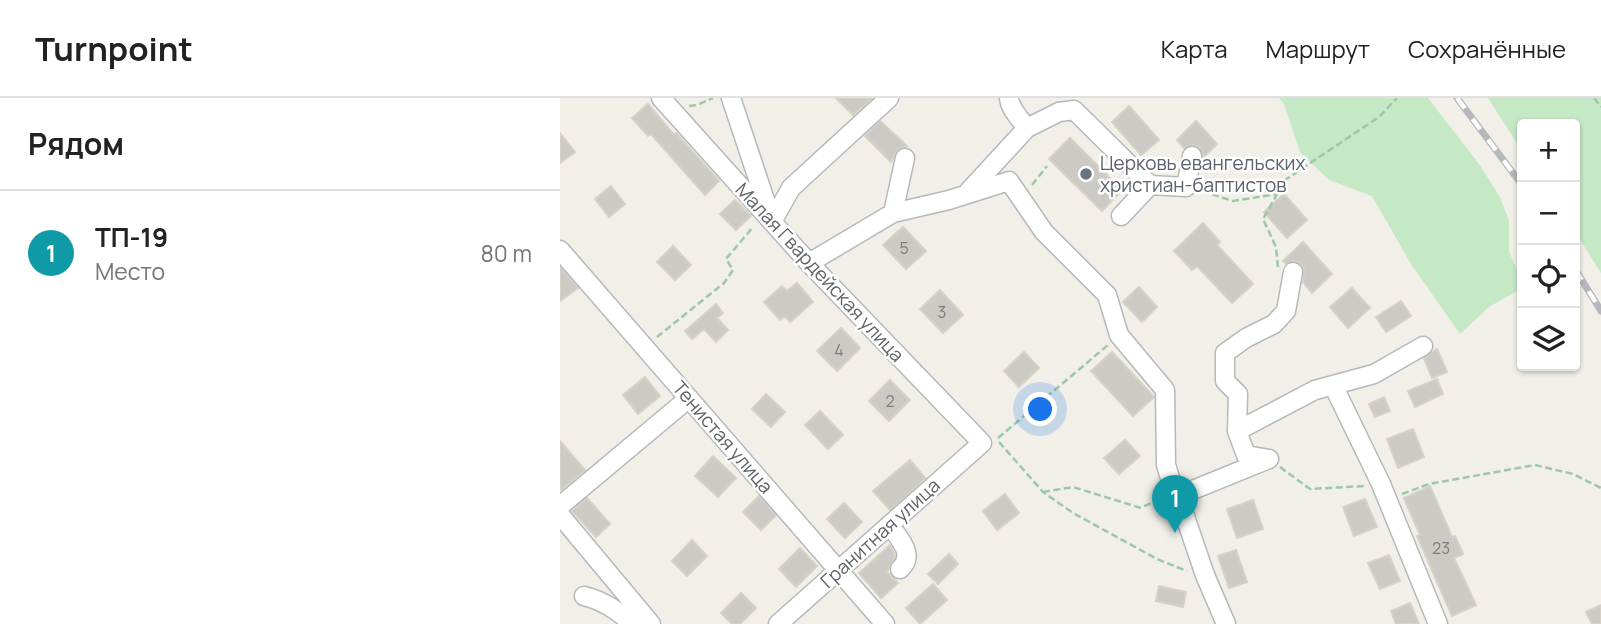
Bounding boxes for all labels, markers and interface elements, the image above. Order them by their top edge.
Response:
text: Turnpoint [35,26,193,71]
text: Карта [1161,32,1228,65]
text: Маршрут [1266,32,1370,65]
text: Сохранённые [1408,32,1566,65]
map controls [1517,119,1580,371]
button: + [1517,119,1580,182]
text: Рядом [28,123,124,164]
place label: Церковь евангельских христиан-баптистов [1100,150,1305,198]
marker: Церковь евангельских христиан-баптистов [1078,166,1094,182]
street label: Малая Гвардейская улица [730,177,910,367]
button: − [1517,182,1580,245]
text: ТП-19 [95,219,168,255]
text: 1 [46,237,56,269]
text: 80 m [481,237,532,269]
house number: 5 [899,237,909,259]
button: locate [1517,245,1580,308]
text: Место [95,255,165,287]
house number: 3 [938,301,946,323]
button: layers [1517,308,1580,371]
house number: 4 [834,339,844,361]
street label: Тенистая улица [667,375,779,499]
house number: 2 [885,390,895,412]
your location [1023,392,1057,426]
street label: Гранитная улица [815,472,945,594]
pin: 1 [1152,475,1198,533]
house number: 23 [1432,537,1450,559]

